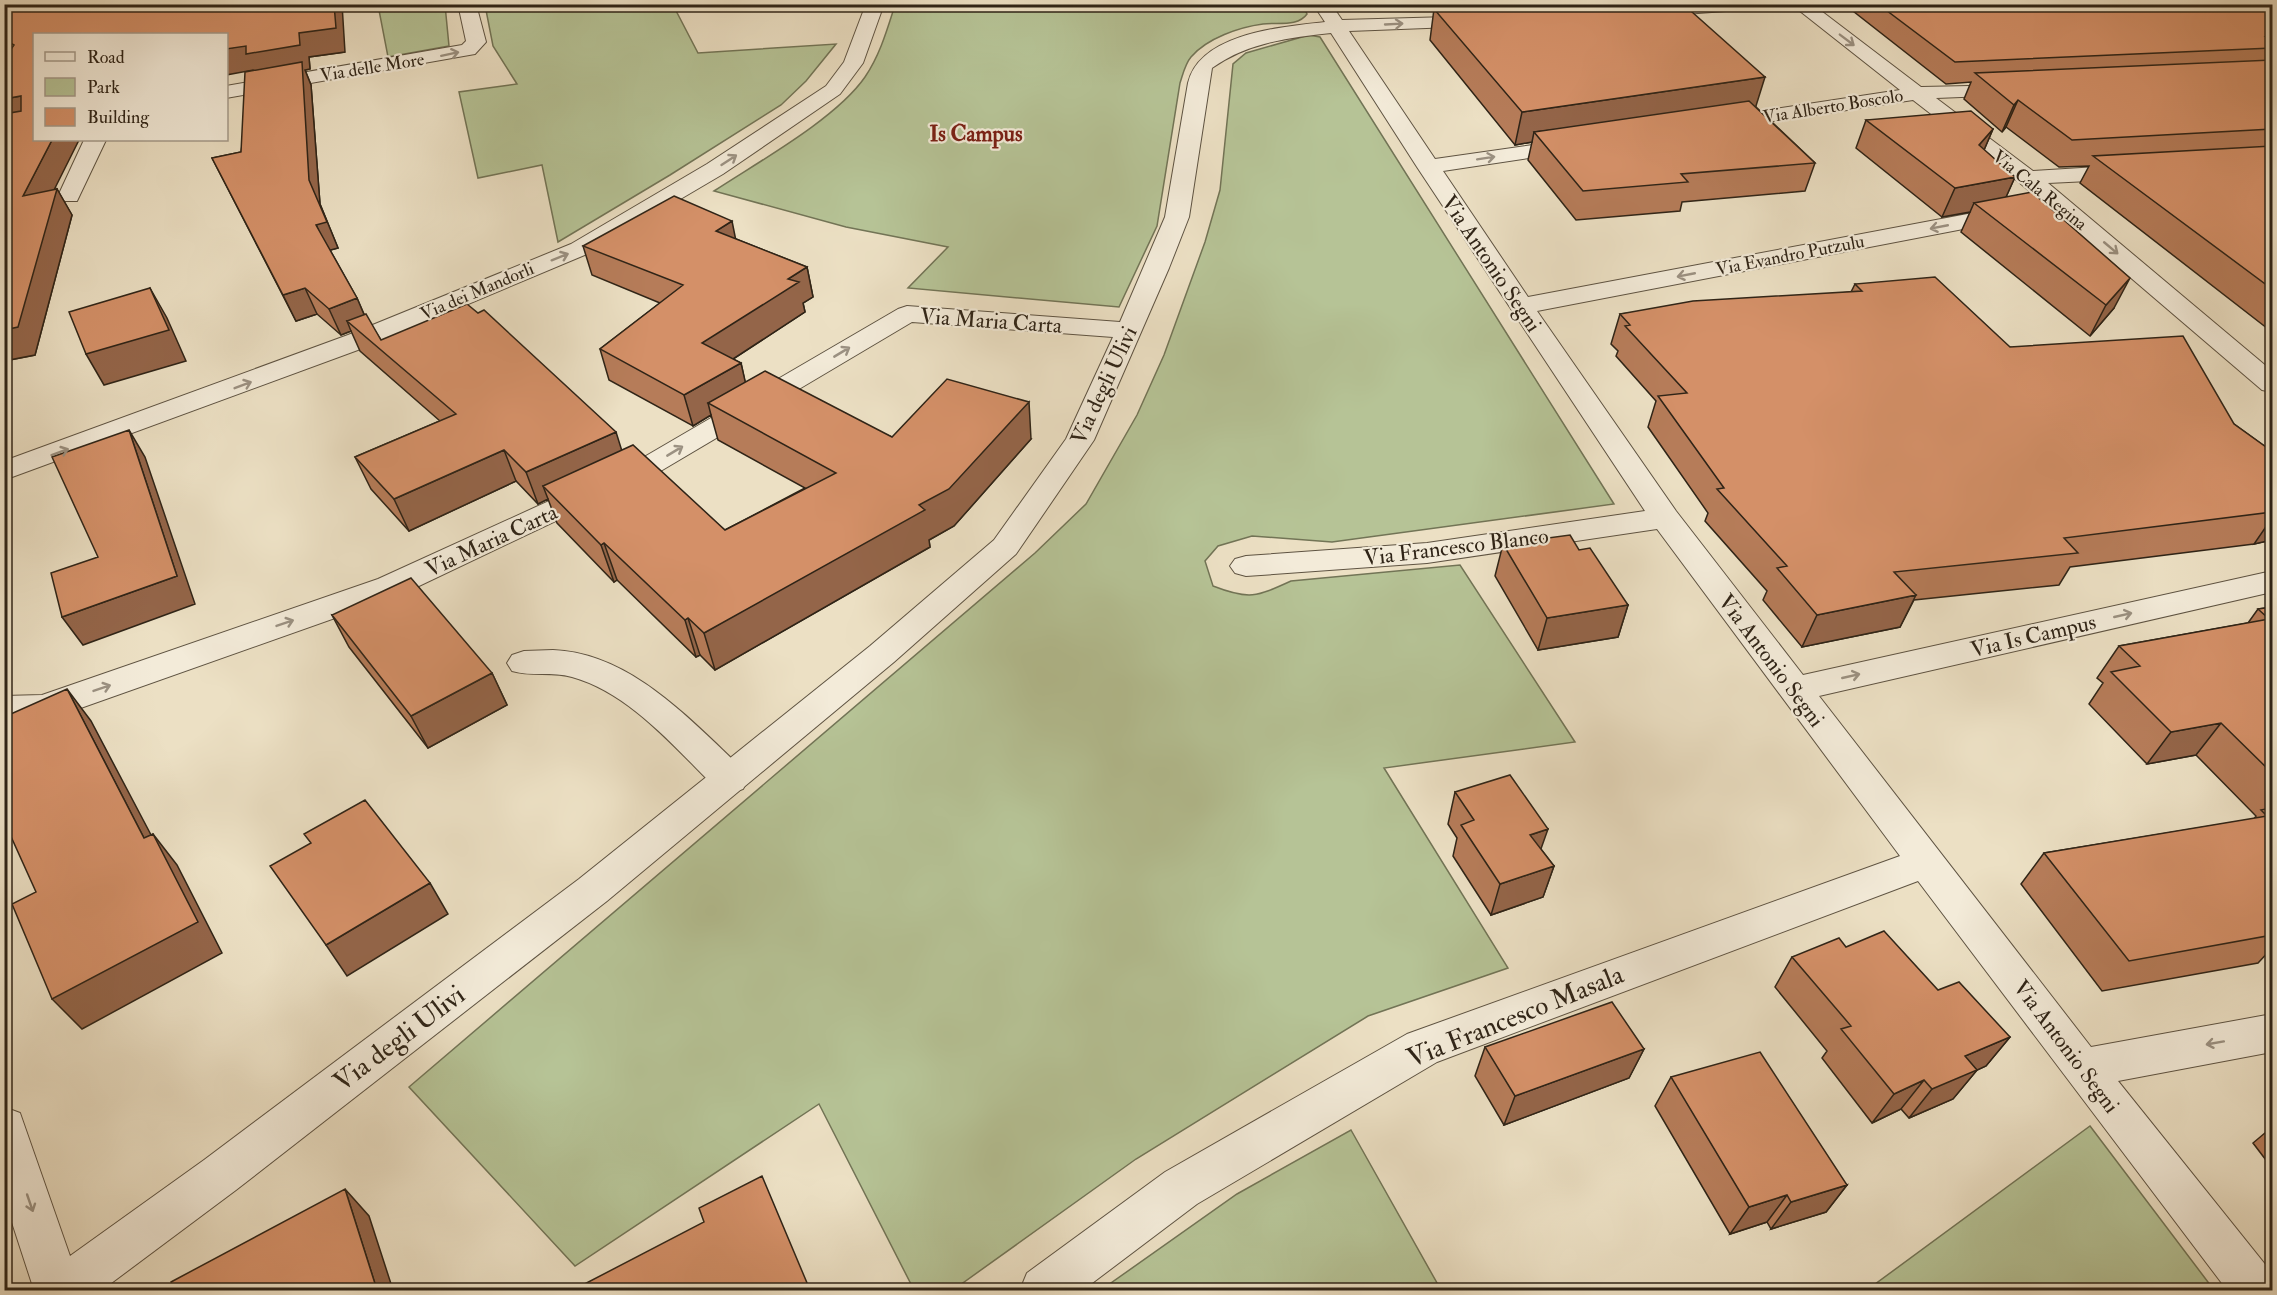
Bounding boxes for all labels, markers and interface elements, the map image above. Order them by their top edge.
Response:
one-way arrow [1384,19,1404,30]
legend [33,33,228,141]
one-way arrow [1839,33,1855,46]
text: Road [87,46,125,69]
street label: Via delle More [318,48,426,87]
one-way arrow [440,48,459,59]
text: Park [87,76,120,99]
street label: Via Alberto Boscolo [1761,84,1905,129]
text: Building [87,106,150,129]
district label: Is Campus [929,120,1023,149]
street label: Via Cala Regina [1988,145,2092,236]
one-way arrow [1476,153,1496,164]
one-way arrow [720,154,737,166]
street label: Via Antonio Segni [1435,190,1547,338]
one-way arrow [1930,222,1950,233]
street label: Via Evandro Putzulu [1714,230,1866,281]
one-way arrow [2103,241,2118,255]
one-way arrow [550,251,569,262]
street label: Via dei Mandorli [417,257,538,326]
one-way arrow [1677,270,1696,281]
street label: Via Maria Carta [919,302,1064,340]
street label: Via degli Ulivi [1064,322,1144,449]
one-way arrow [833,345,850,357]
one-way arrow [233,379,252,390]
one-way arrow [50,445,68,456]
one-way arrow [666,445,683,457]
street label: Via Maria Carta [421,498,563,584]
street label: Via Francesco Blanco [1362,522,1550,572]
street label: Via Antonio Segni [1712,588,1830,733]
street label: Via Is Campus [1968,608,2099,665]
one-way arrow [2114,608,2133,620]
one-way arrow [276,617,294,628]
one-way arrow [1841,670,1860,681]
one-way arrow [92,681,110,692]
street label: Via Francesco Masala [1402,958,1629,1075]
street label: Via Antonio Segni [2007,974,2125,1119]
street label: Via degli Ulivi [327,978,472,1099]
one-way arrow [2206,1038,2225,1049]
one-way arrow [25,1193,36,1212]

